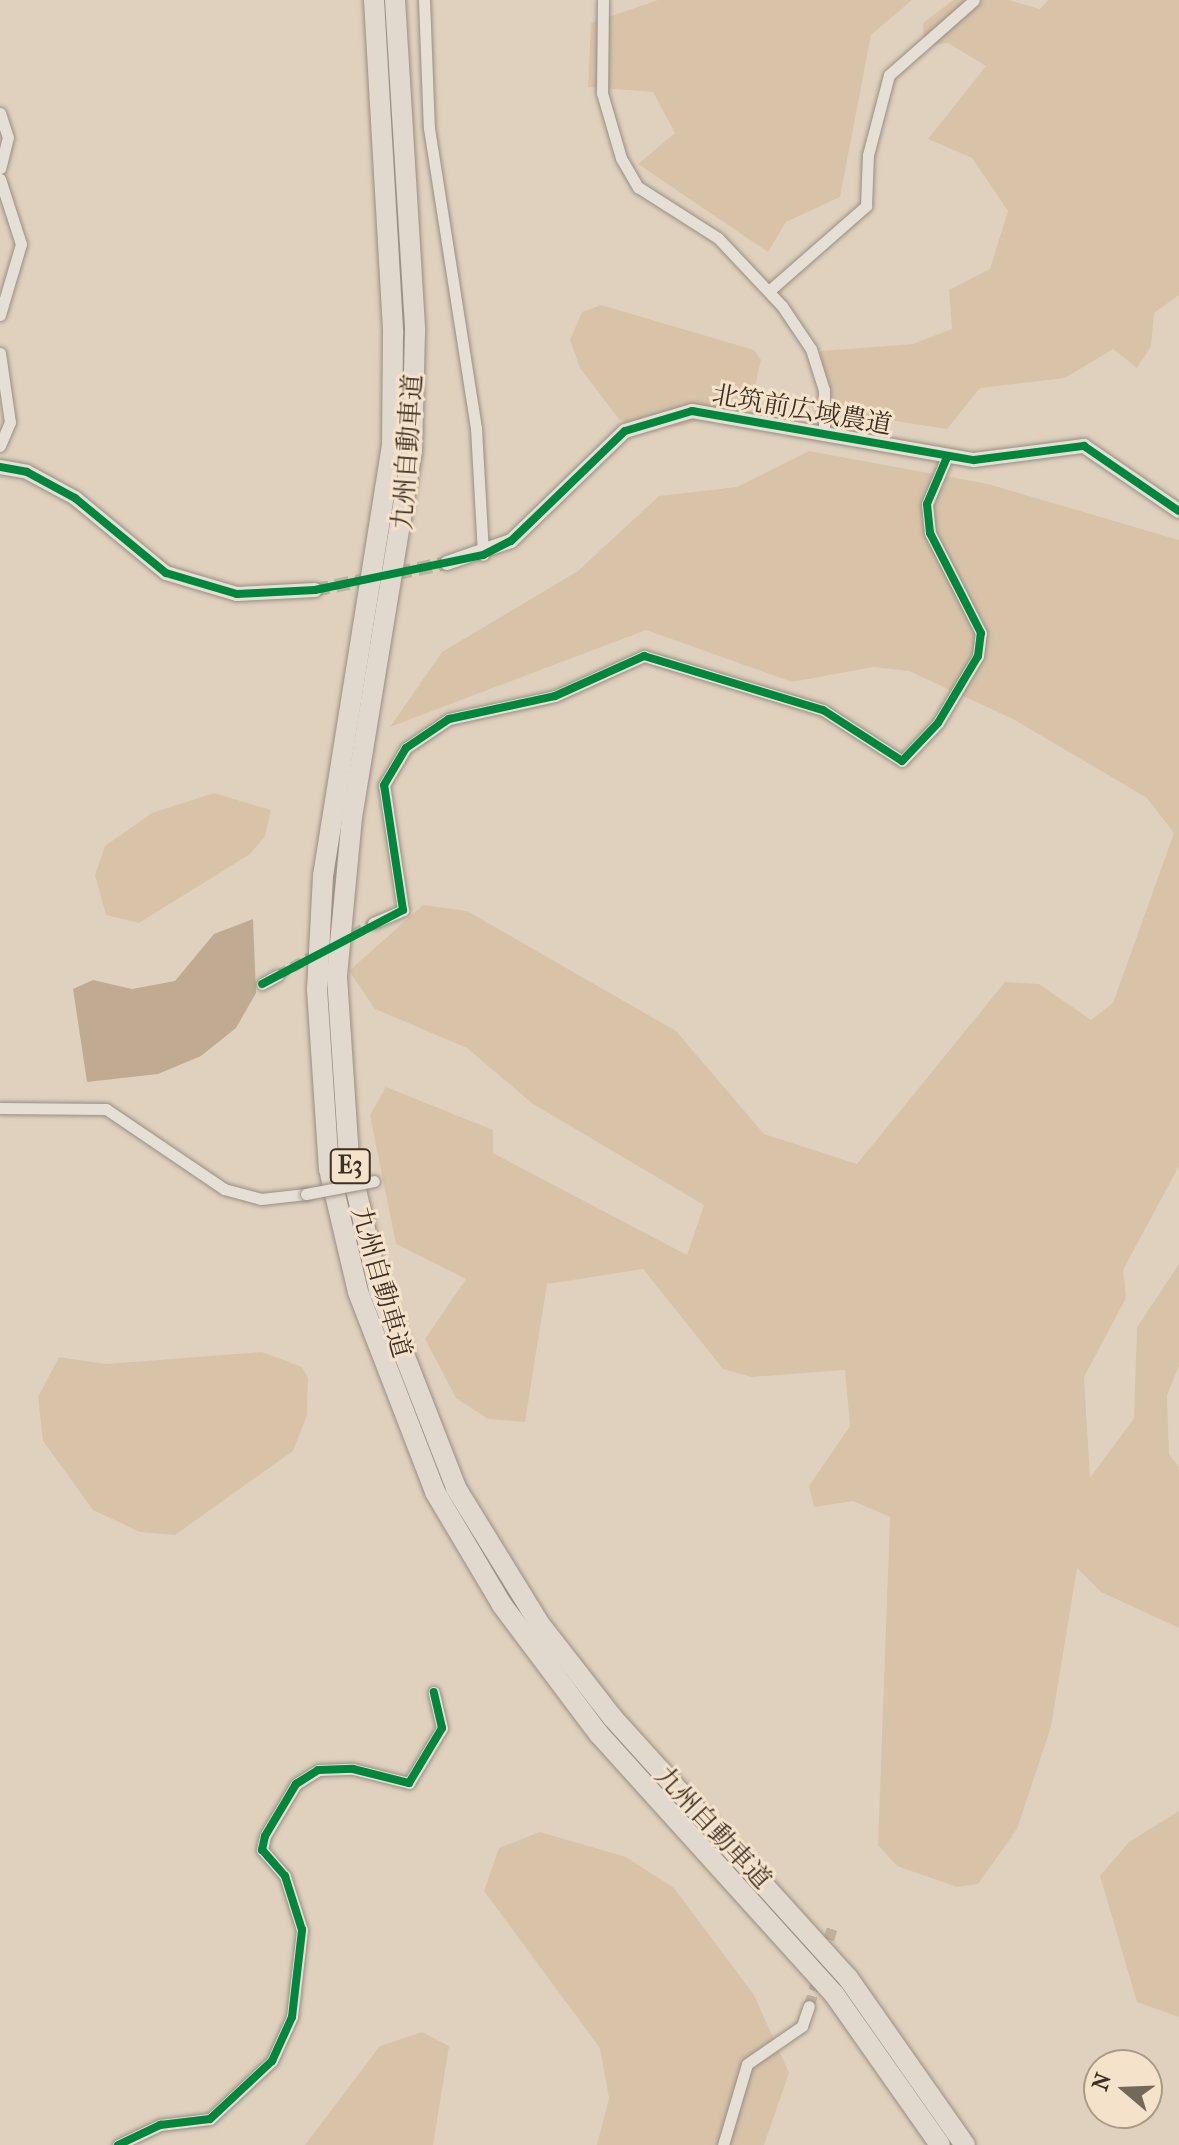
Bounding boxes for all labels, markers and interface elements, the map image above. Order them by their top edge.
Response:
street label: 九州自動車道 [387,373,429,531]
street label: 北筑前広域農道 [710,379,894,441]
road number: E3 [328,1146,372,1186]
street label: 九州自動車道 [345,1203,417,1361]
street label: 九州自動車道 [648,1760,778,1896]
north arrow [1083,2049,1163,2129]
text: N [1087,2070,1117,2094]

